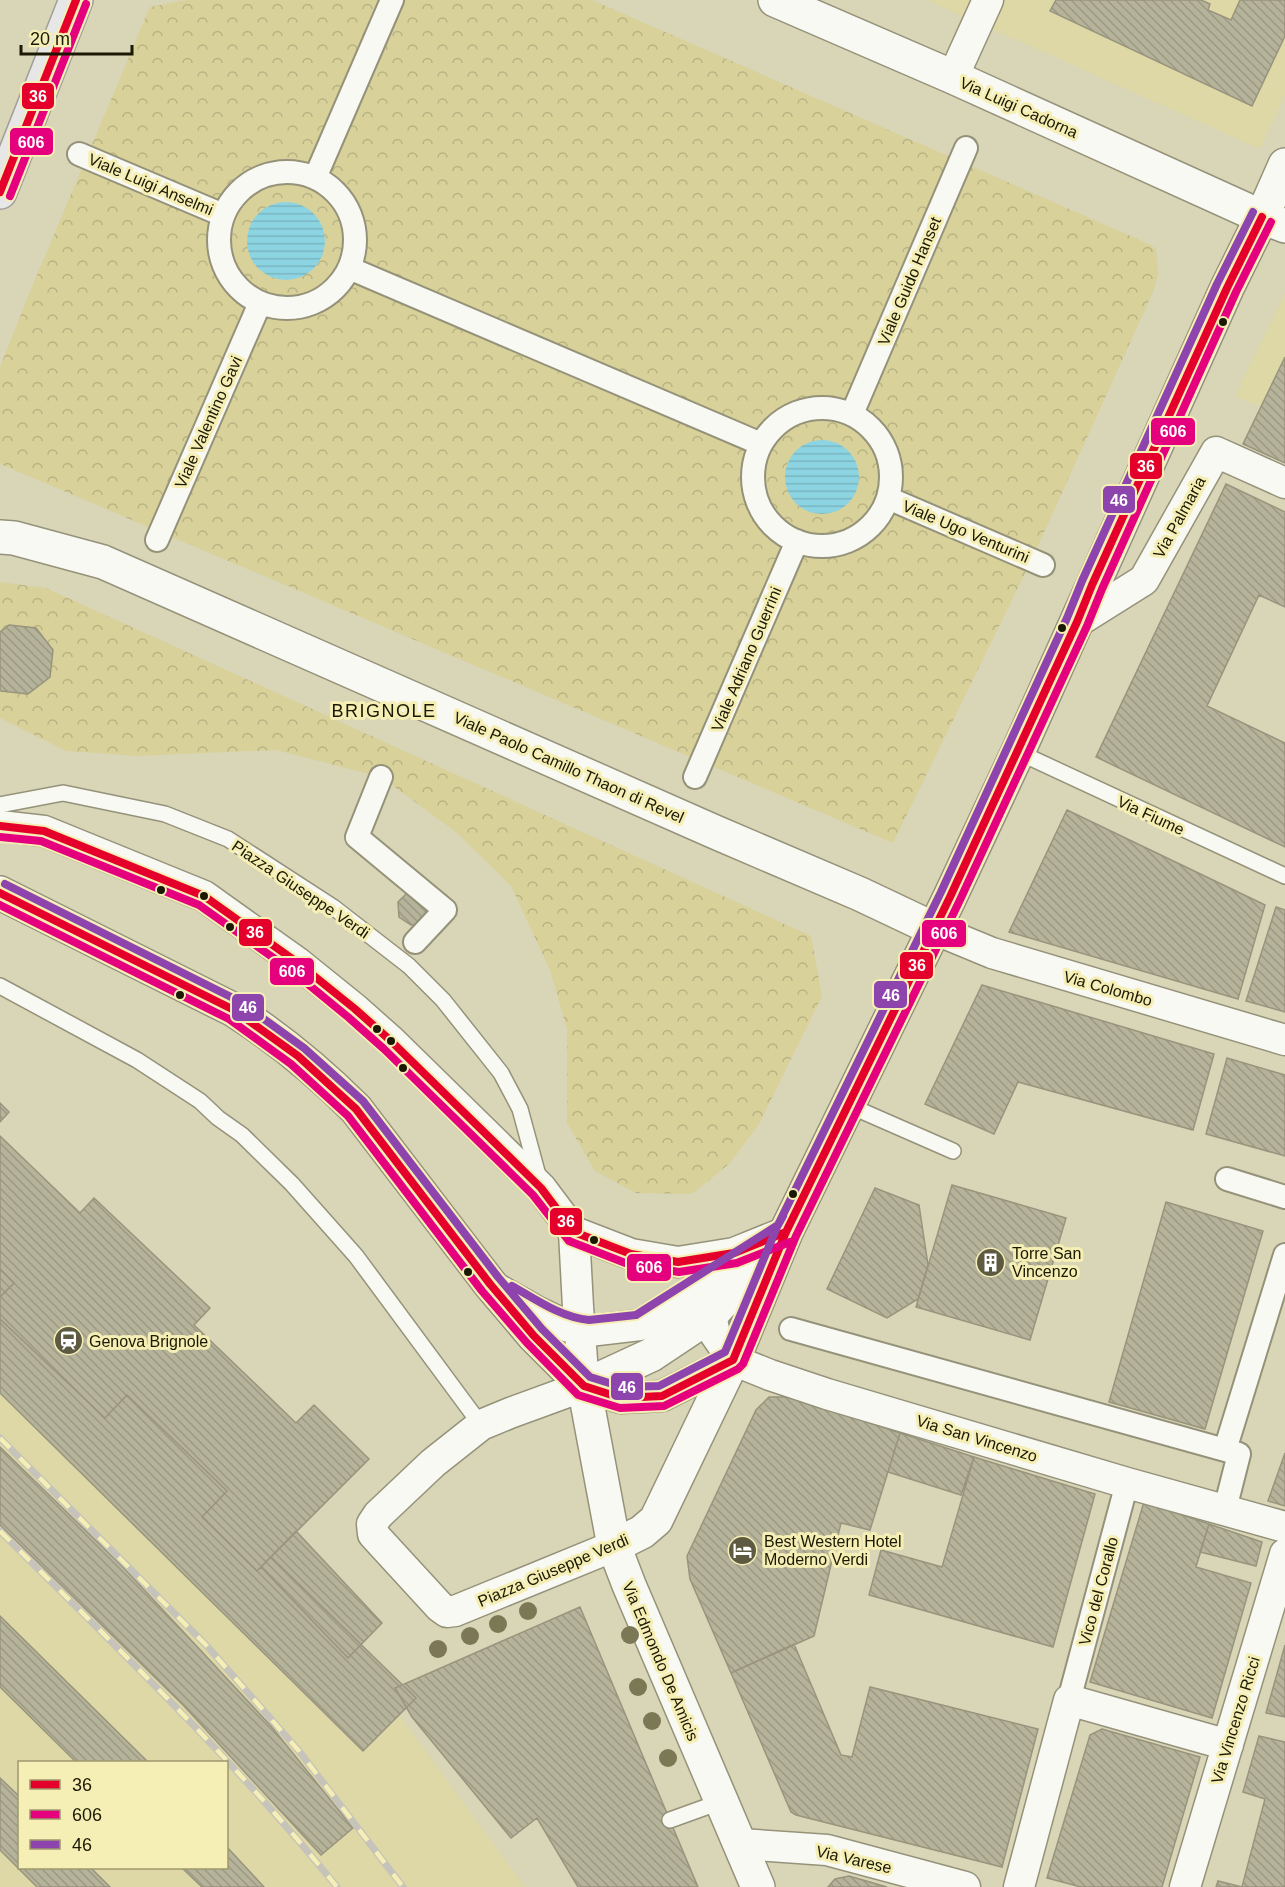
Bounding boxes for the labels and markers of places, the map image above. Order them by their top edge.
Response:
unlabelled marker [1217,316,1229,328]
unlabelled marker [1056,622,1068,634]
unlabelled marker [155,884,167,896]
unlabelled marker [198,890,210,902]
unlabelled marker [224,921,236,933]
unlabelled marker [174,989,186,1001]
unlabelled marker [371,1023,383,1035]
unlabelled marker [385,1035,397,1047]
unlabelled marker [397,1062,409,1074]
unlabelled marker [787,1188,799,1200]
unlabelled marker [588,1234,600,1246]
place label: Torre San Vincenzo [1012,1245,1081,1280]
building icon: Torre San Vincenzo [975,1246,1007,1278]
unlabelled marker [462,1266,474,1278]
station icon: Genova Brignole [52,1325,84,1357]
place label: Genova Brignole [89,1333,208,1350]
place label: Best Western Hotel Moderno Verdi [764,1533,902,1568]
hotel icon: Best Western Hotel Moderno Verdi [727,1534,759,1566]

